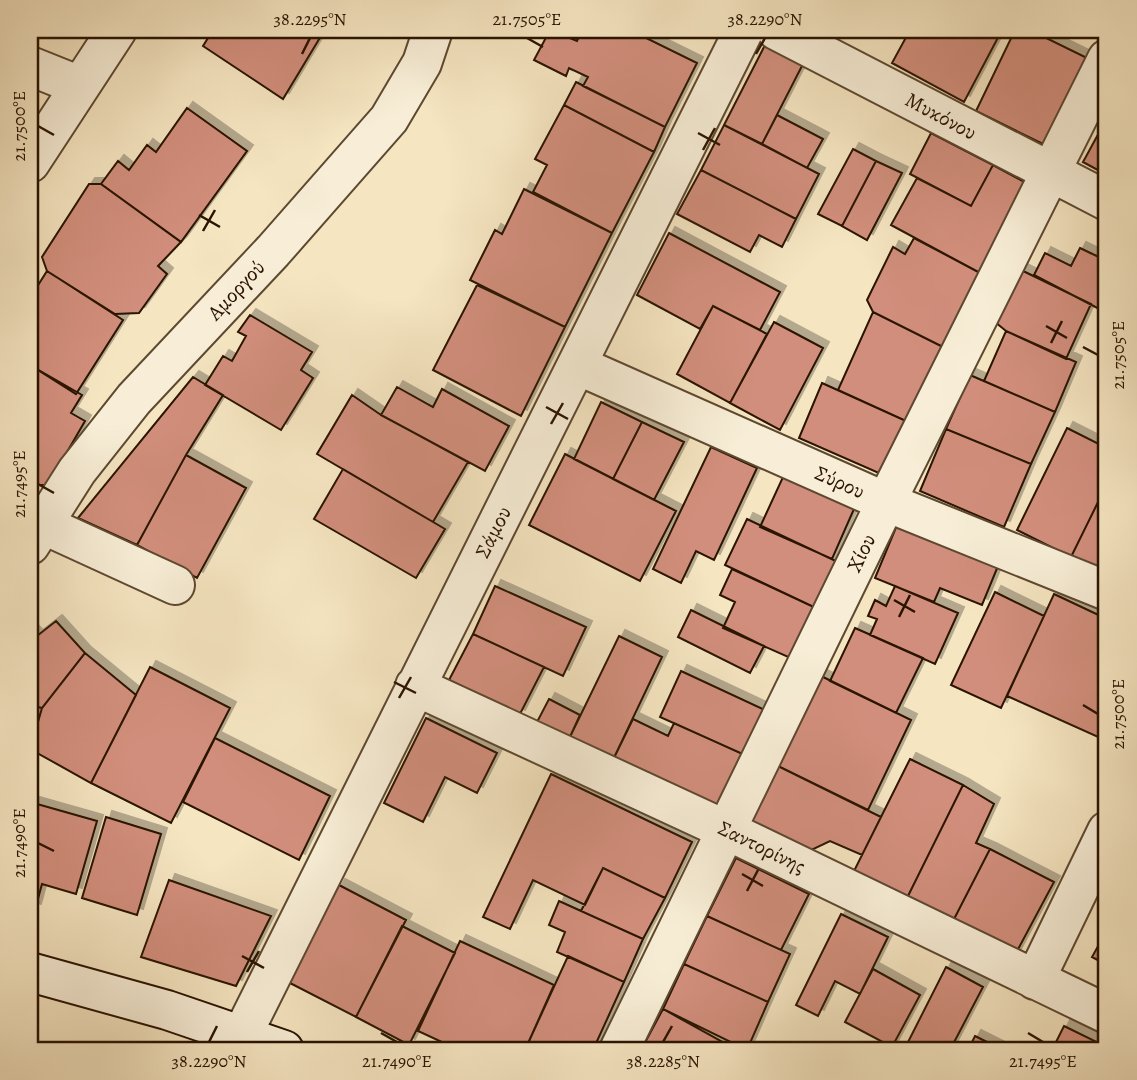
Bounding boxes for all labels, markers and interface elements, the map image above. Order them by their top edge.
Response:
text: 38.2295°N [273,7,347,31]
text: 21.7505°E [493,7,561,31]
text: 38.2290°N [728,7,803,31]
street label: Μυκόνου [900,86,982,146]
text: 21.7500°E [7,91,31,161]
street label: Αμοργού [200,254,271,327]
text: 21.7505°E [1106,321,1130,389]
text: 21.7495°E [7,450,31,518]
street label: Σύρου [811,459,869,505]
street label: Σάμου [468,501,518,563]
street label: Χίου [840,529,882,577]
text: 21.7500°E [1106,679,1130,749]
text: 21.7490°E [7,808,31,878]
street label: Σαντορίνης [714,814,810,880]
text: 38.2290°N [172,1049,247,1073]
text: 21.7490°E [362,1049,432,1073]
text: 38.2285°N [626,1049,700,1073]
text: 21.7495°E [1009,1049,1077,1073]

